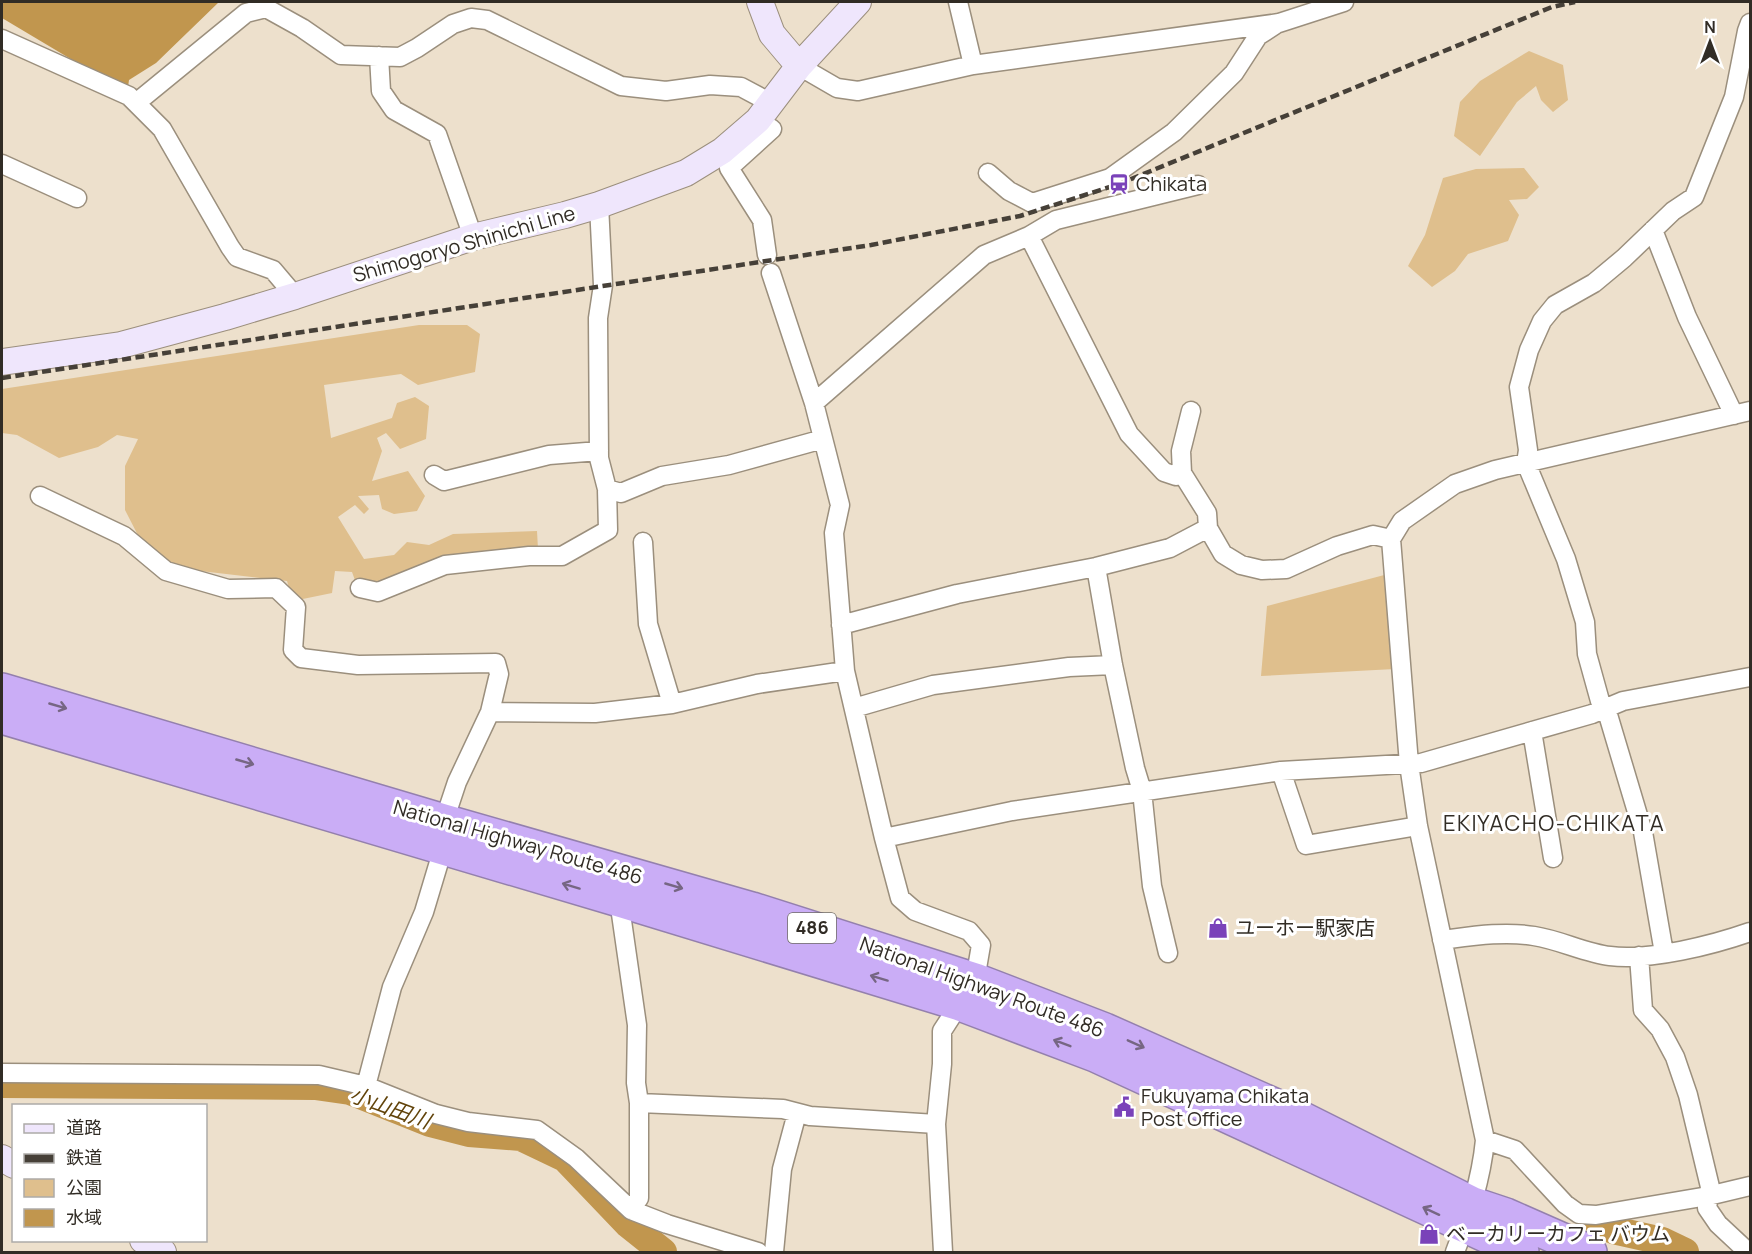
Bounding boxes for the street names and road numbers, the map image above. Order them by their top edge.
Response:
street label: Shimogoryo Shinichi Line [350,199,578,288]
street label: National Highway Route 486 [390,793,646,890]
road number: 486 [788,913,836,943]
street label: National Highway Route 486 [856,930,1108,1043]

